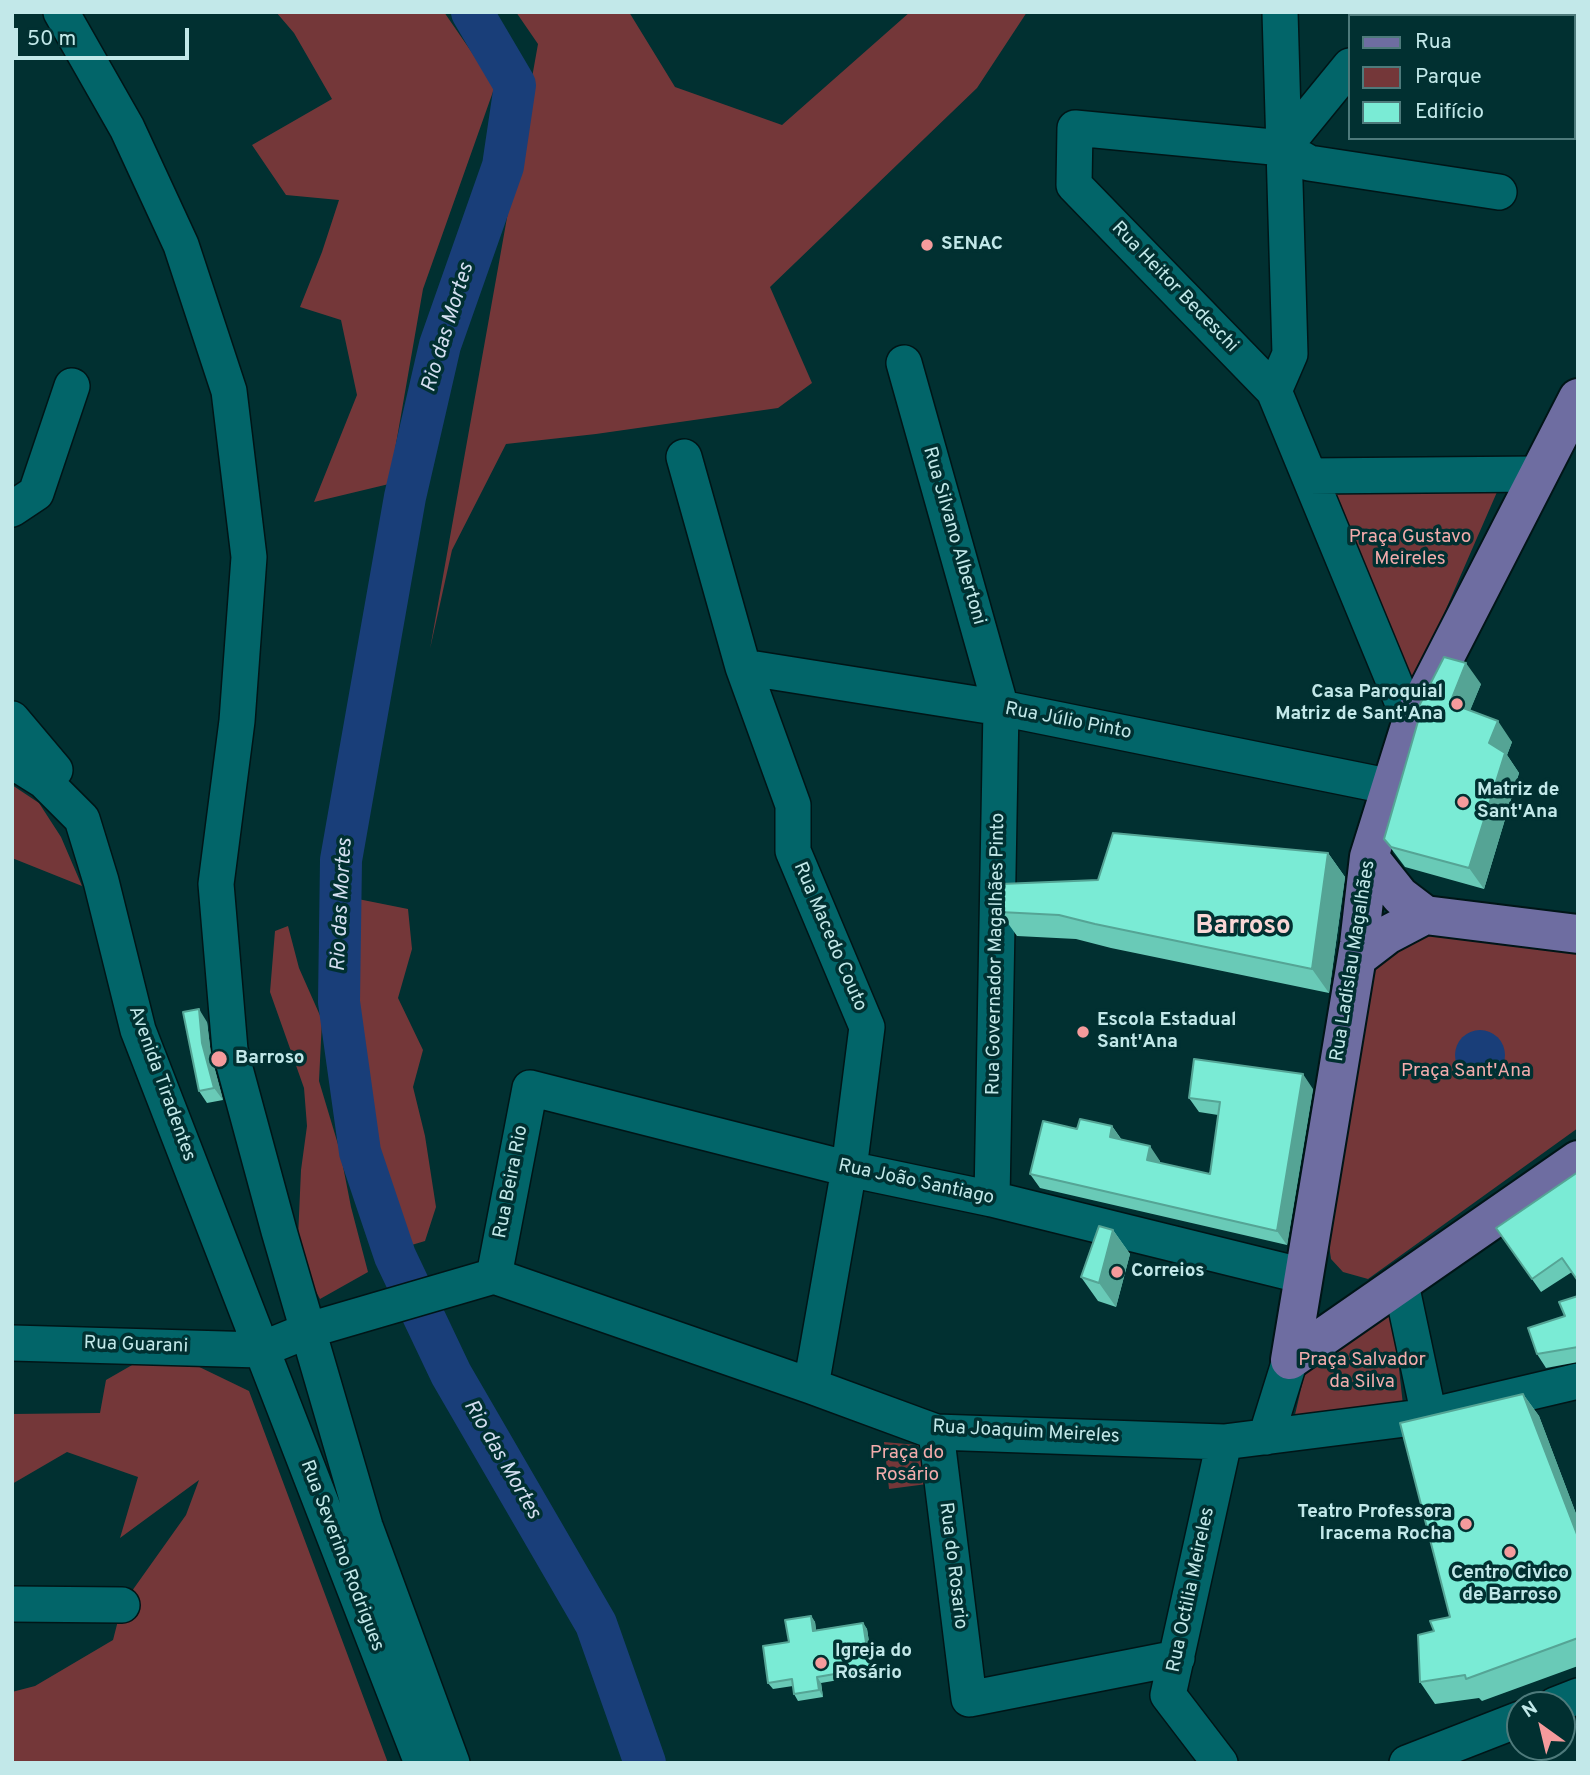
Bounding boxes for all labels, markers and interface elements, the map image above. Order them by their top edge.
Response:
scale bar [18,14,192,58]
legend [1348,14,1576,140]
text: 50 m [27,26,76,53]
text: Rua [1415,29,1452,56]
text: Parque [1415,64,1482,91]
text: Edifício [1415,99,1484,126]
street label: Rua Heitor Bedeschi [1106,218,1242,358]
place label: SENAC [941,234,1003,256]
marker: SENAC [919,237,935,253]
water label: Rio das Mortes [417,260,481,396]
street label: Rua Silvano Albertoni [917,444,989,628]
park label: Praça Gustavo Meireles [1349,527,1471,571]
place label: Casa Paroquial Matriz de Sant'Ana [1275,682,1443,726]
marker: Casa Paroquial Matriz de Sant'Ana [1449,696,1465,712]
street label: Rua Júlio Pinto [1003,699,1133,745]
place label: Matriz de Sant'Ana [1477,780,1559,824]
marker: Matriz de Sant'Ana [1455,794,1471,810]
street label: Rua Governador Magalhães Pinto [983,813,1011,1095]
water label: Rio das Mortes [327,838,359,972]
street label: Rua Macedo Couto [787,859,871,1015]
street label: Rua Ladislau Magalhães [1327,859,1381,1063]
district label: Barroso [1195,912,1291,944]
street label: Avenida Tiradentes [122,1003,200,1165]
place label: Escola Estadual Sant'Ana [1097,1010,1237,1054]
marker: Escola Estadual Sant'Ana [1075,1024,1091,1040]
place label: Barroso [235,1048,305,1070]
marker: Barroso [209,1049,229,1069]
park label: Praça Sant'Ana [1401,1061,1531,1083]
street label: Rua Beira Rio [490,1123,534,1241]
street label: Rua João Santiago [836,1155,996,1211]
place label: Correios [1131,1261,1205,1283]
marker: Correios [1109,1264,1125,1280]
street label: Rua Guarani [83,1333,189,1359]
park label: Praça Salvador da Silva [1298,1350,1426,1394]
water label: Rio das Mortes [457,1396,545,1524]
street label: Rua Joaquim Meireles [932,1417,1120,1449]
park label: Praça do Rosário [870,1443,944,1487]
street label: Rua Severino Rodrigues [294,1457,388,1655]
street label: Rua do Rosario [933,1501,971,1631]
place label: Teatro Professora Iracema Rocha [1297,1502,1452,1546]
street label: Rua Octilia Meireles [1163,1505,1221,1675]
marker: Teatro Professora Iracema Rocha [1458,1516,1474,1532]
marker: Centro Civico de Barroso [1502,1544,1518,1560]
place label: Centro Civico de Barroso [1451,1563,1569,1607]
place label: Igreja do Rosário [835,1641,912,1685]
marker: Igreja do Rosário [813,1655,829,1671]
north arrow [1506,1691,1576,1761]
text: N [1518,1696,1543,1724]

